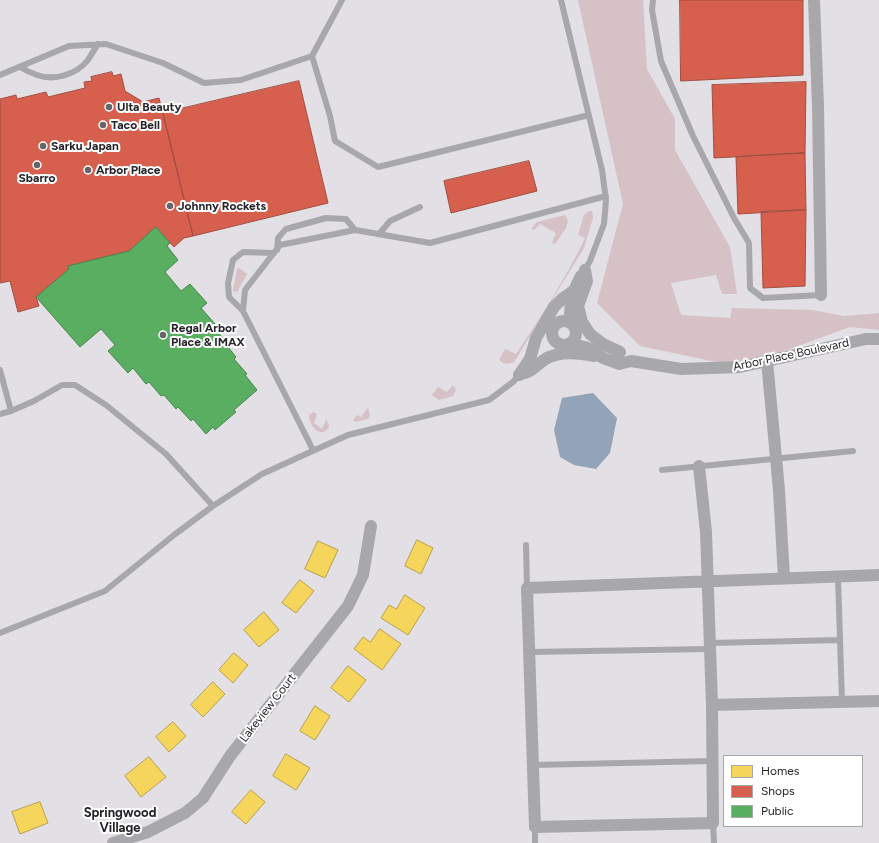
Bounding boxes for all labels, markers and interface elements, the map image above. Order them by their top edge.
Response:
place label: Ulta Beauty [117,100,181,114]
marker: Ulta Beauty [104,102,114,112]
place label: Taco Bell [111,118,160,132]
marker: Taco Bell [98,120,108,130]
place label: Sarku Japan [51,139,119,153]
marker: Sarku Japan [38,141,48,151]
marker: Sbarro [32,160,42,170]
place label: Arbor Place [96,163,160,177]
marker: Arbor Place [83,165,93,175]
place label: Sbarro [19,171,55,185]
place label: Johnny Rockets [178,199,266,213]
marker: Johnny Rockets [165,201,175,211]
place label: Regal Arbor Place & IMAX [171,321,245,349]
marker: Regal Arbor Place & IMAX [158,330,168,340]
street label: Arbor Place Boulevard [732,336,850,374]
street label: Lakeview Court [237,671,299,745]
legend [723,755,863,827]
text: Homes [761,764,799,778]
text: Shops [761,784,795,798]
text: Public [761,804,794,818]
district label: Springwood Village [84,805,156,836]

